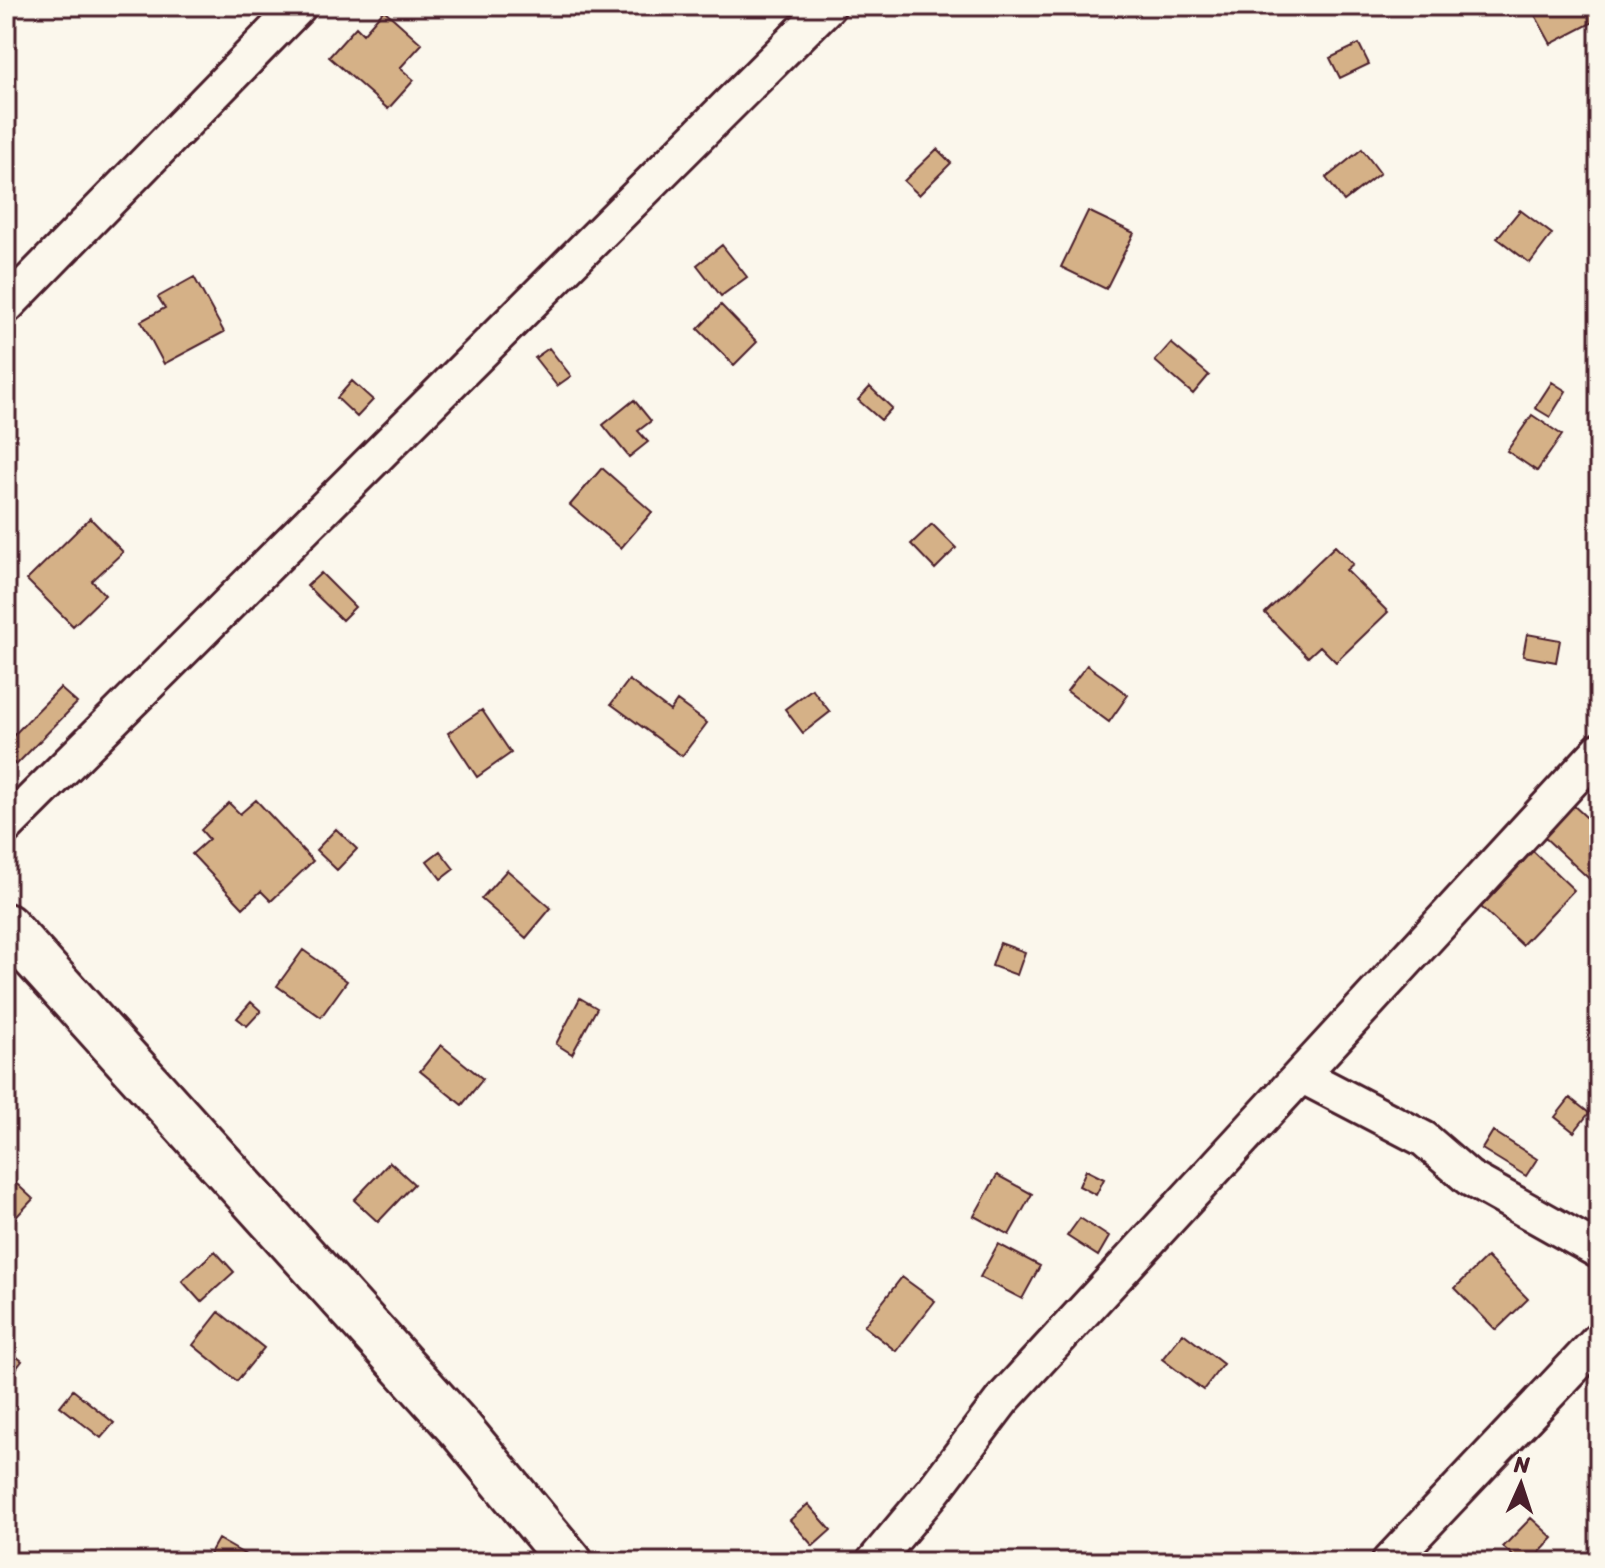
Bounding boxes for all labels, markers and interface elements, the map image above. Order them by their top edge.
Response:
north arrow [1481,1444,1561,1524]
text: N [1512,1445,1531,1484]

